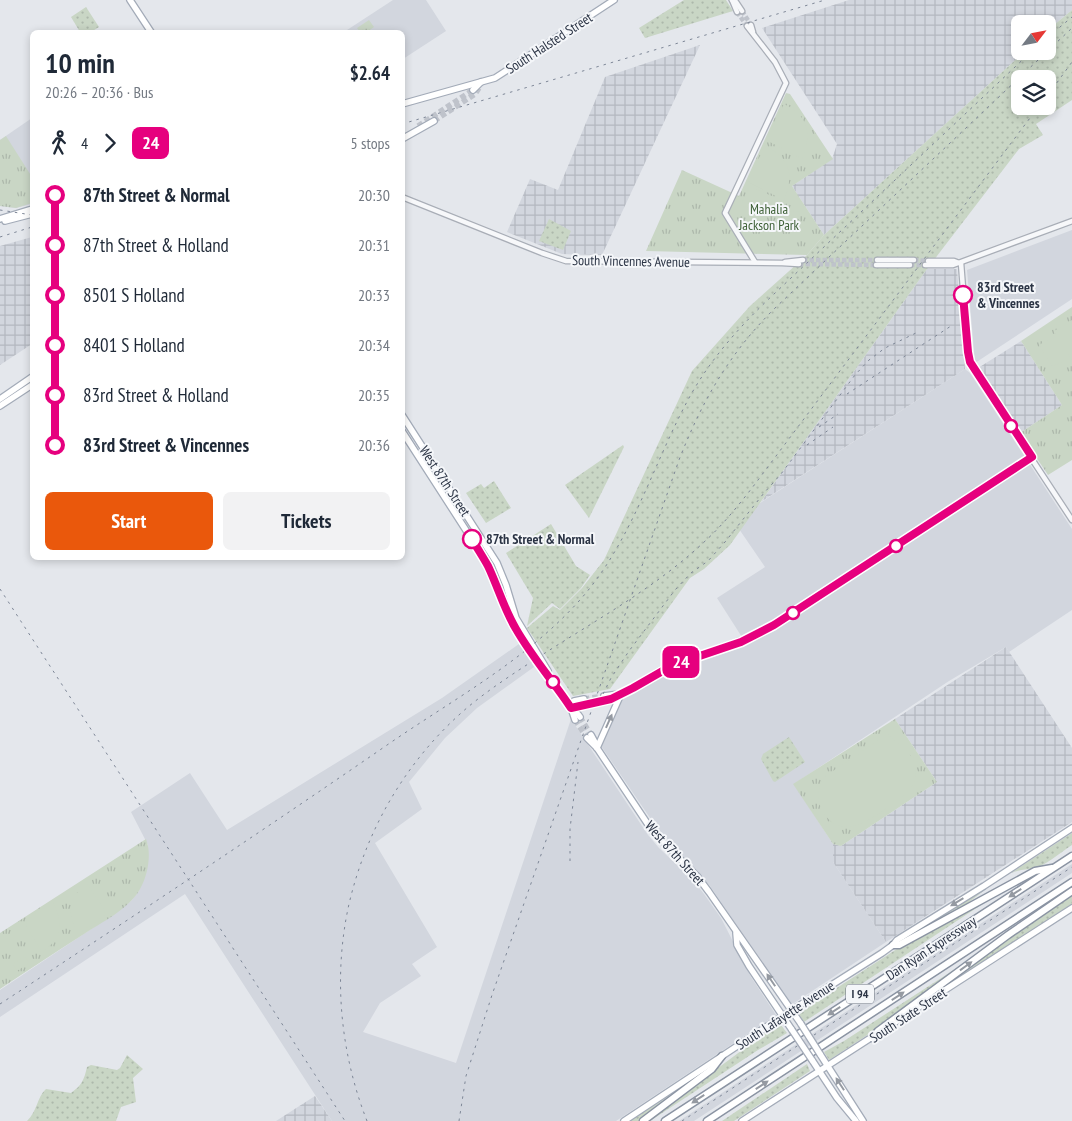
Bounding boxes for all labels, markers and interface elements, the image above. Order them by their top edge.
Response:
street label: South Halsted Street [502,8,596,78]
north arrow [1011,15,1056,60]
map controls [1011,15,1056,115]
text: 10 min [45,44,115,81]
text: $2.64 [350,61,390,85]
button: layers [1011,70,1056,115]
text: 20:26 – 20:36 · Bus [45,82,153,102]
icon: walk [45,129,73,157]
icon: forward [96,129,124,157]
text: 24 [142,131,159,154]
text: 4 [81,133,88,153]
text: 5 stops [350,133,390,153]
text: 87th Street & Normal [83,183,230,207]
text: 20:30 [358,185,390,205]
park label: Mahalia Jackson Park [738,200,800,234]
text: 87th Street & Holland [83,233,229,257]
text: 20:31 [358,235,390,255]
street label: South Vincennes Avenue [572,251,690,271]
place label: 83rd Street & Vincennes [977,278,1040,312]
text: 8501 S Holland [83,283,185,307]
text: 20:33 [358,285,390,305]
marker: 83rd Street & Vincennes [953,285,973,305]
text: 8401 S Holland [83,333,185,357]
text: 20:34 [358,335,390,355]
text: 83rd Street & Holland [83,383,229,407]
text: 20:35 [358,385,390,405]
unlabelled marker [1004,419,1018,433]
text: 83rd Street & Vincennes [83,433,249,457]
text: 20:36 [358,435,390,455]
street label: West 87th Street [415,442,475,520]
button: Start [45,492,213,550]
button: Tickets [223,492,390,550]
marker: 87th Street & Normal [462,529,482,549]
place label: 87th Street & Normal [486,530,595,548]
unlabelled marker [889,539,903,553]
unlabelled marker [786,606,800,620]
line badge: 24 [658,646,704,678]
text: 24 [672,650,690,673]
unlabelled marker [546,675,560,689]
one-way arrow [606,714,614,728]
street label: West 87th Street [641,817,709,889]
one-way arrow [1008,889,1021,898]
one-way arrow [951,897,964,906]
street label: Dan Ryan Expressway [882,912,980,984]
one-way arrow [959,961,973,971]
one-way arrow [766,973,776,987]
street label: South Lafayette Avenue [732,976,838,1054]
street label: South State Street [866,983,950,1047]
road number: I 94 [846,984,874,1004]
one-way arrow [891,991,905,1000]
one-way arrow [828,1006,841,1015]
one-way arrow [835,1077,845,1091]
one-way arrow [756,1080,769,1090]
one-way arrow [691,1094,705,1104]

